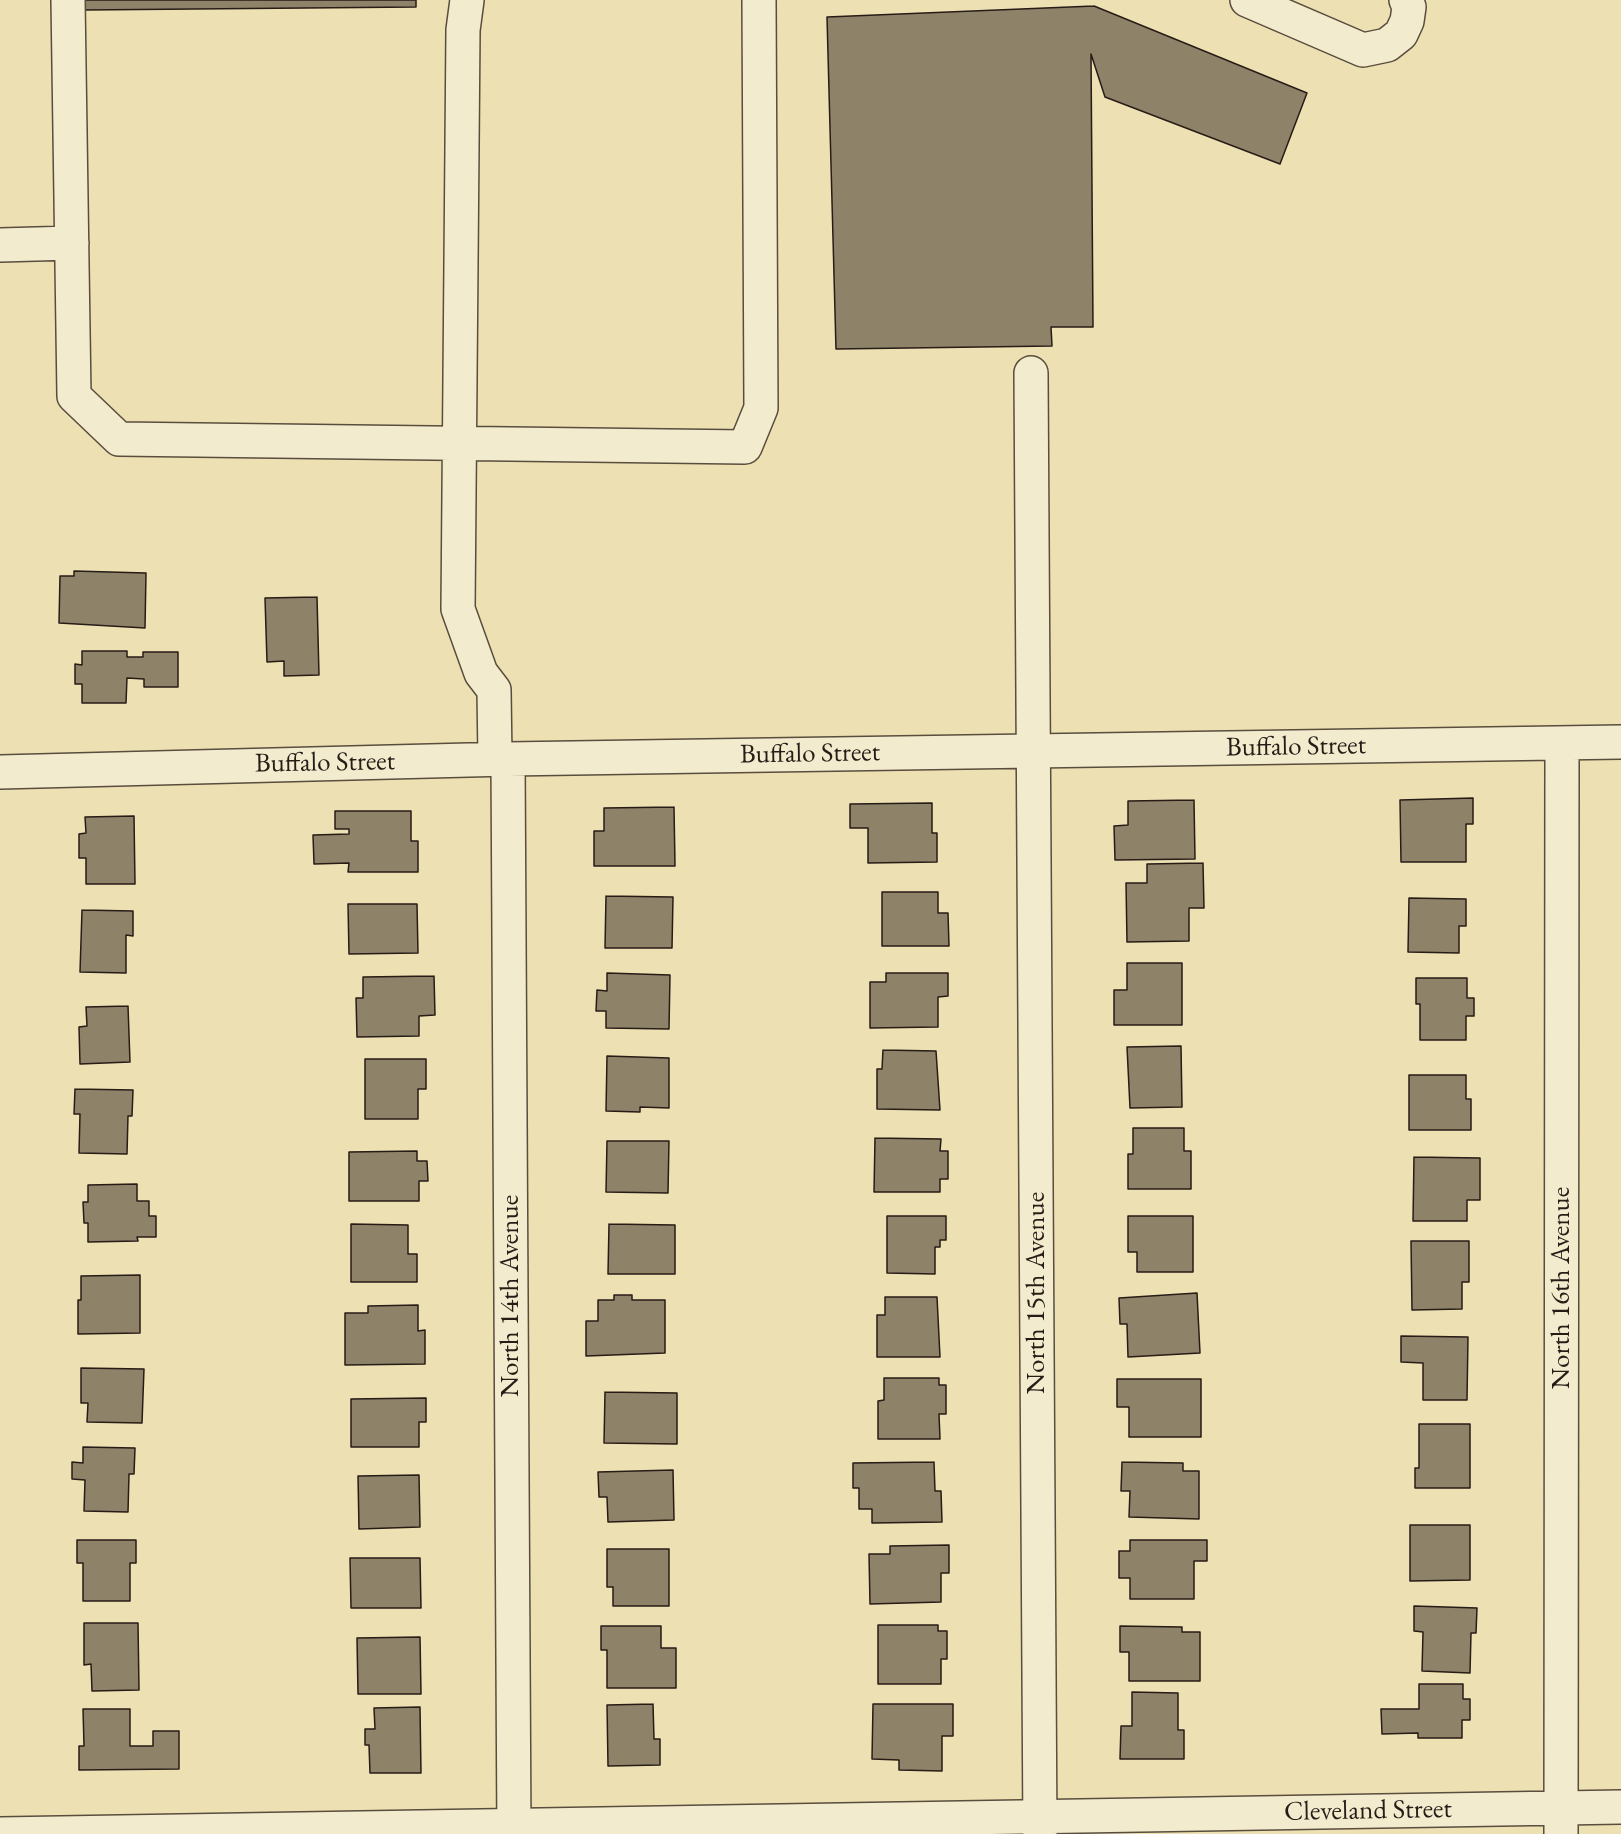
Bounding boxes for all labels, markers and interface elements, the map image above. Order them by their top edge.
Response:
street label: Buffalo Street [1226,730,1366,764]
street label: Buffalo Street [740,737,880,771]
street label: Buffalo Street [255,746,395,780]
street label: North 16th Avenue [1546,1187,1578,1389]
street label: North 15th Avenue [1021,1192,1053,1394]
street label: North 14th Avenue [495,1195,527,1397]
street label: Cleveland Street [1284,1793,1452,1829]

